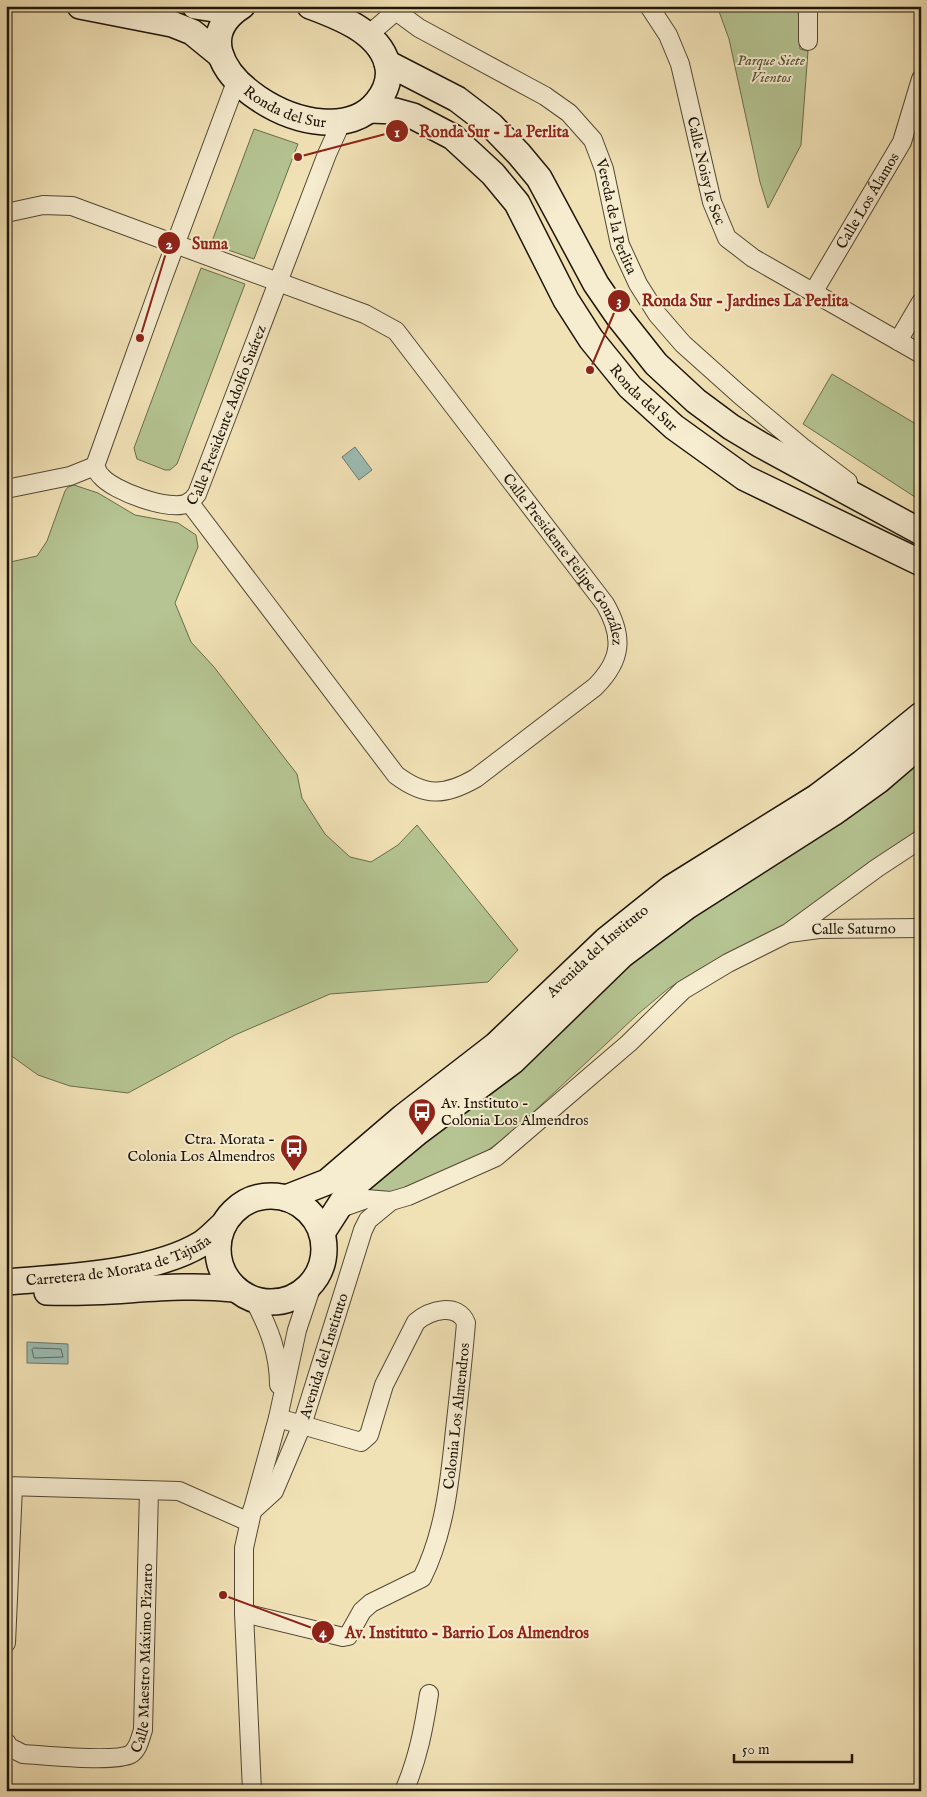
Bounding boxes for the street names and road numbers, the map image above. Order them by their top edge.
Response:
street label: Ronda del Sur [239,82,327,132]
street label: Calle Noisy le Sec [683,115,730,228]
street label: Calle Los Álamos [832,149,904,252]
street label: Vereda de la Perlita [591,155,641,278]
street label: Calle Presidente Adolfo Suárez [183,322,271,510]
street label: Ronda del Sur [605,360,682,436]
street label: Calle Presidente Felipe González [498,470,627,646]
street label: Avenida del Instituto [542,901,652,1002]
street label: Calle Saturno [810,919,896,940]
street label: Carretera de Morata de Tajuña [25,1231,215,1290]
street label: Avenida del Instituto [295,1291,353,1422]
street label: Colonia Los Almendros [439,1342,474,1491]
street label: Calle Maestro Máximo Pizarro [126,1563,157,1757]

